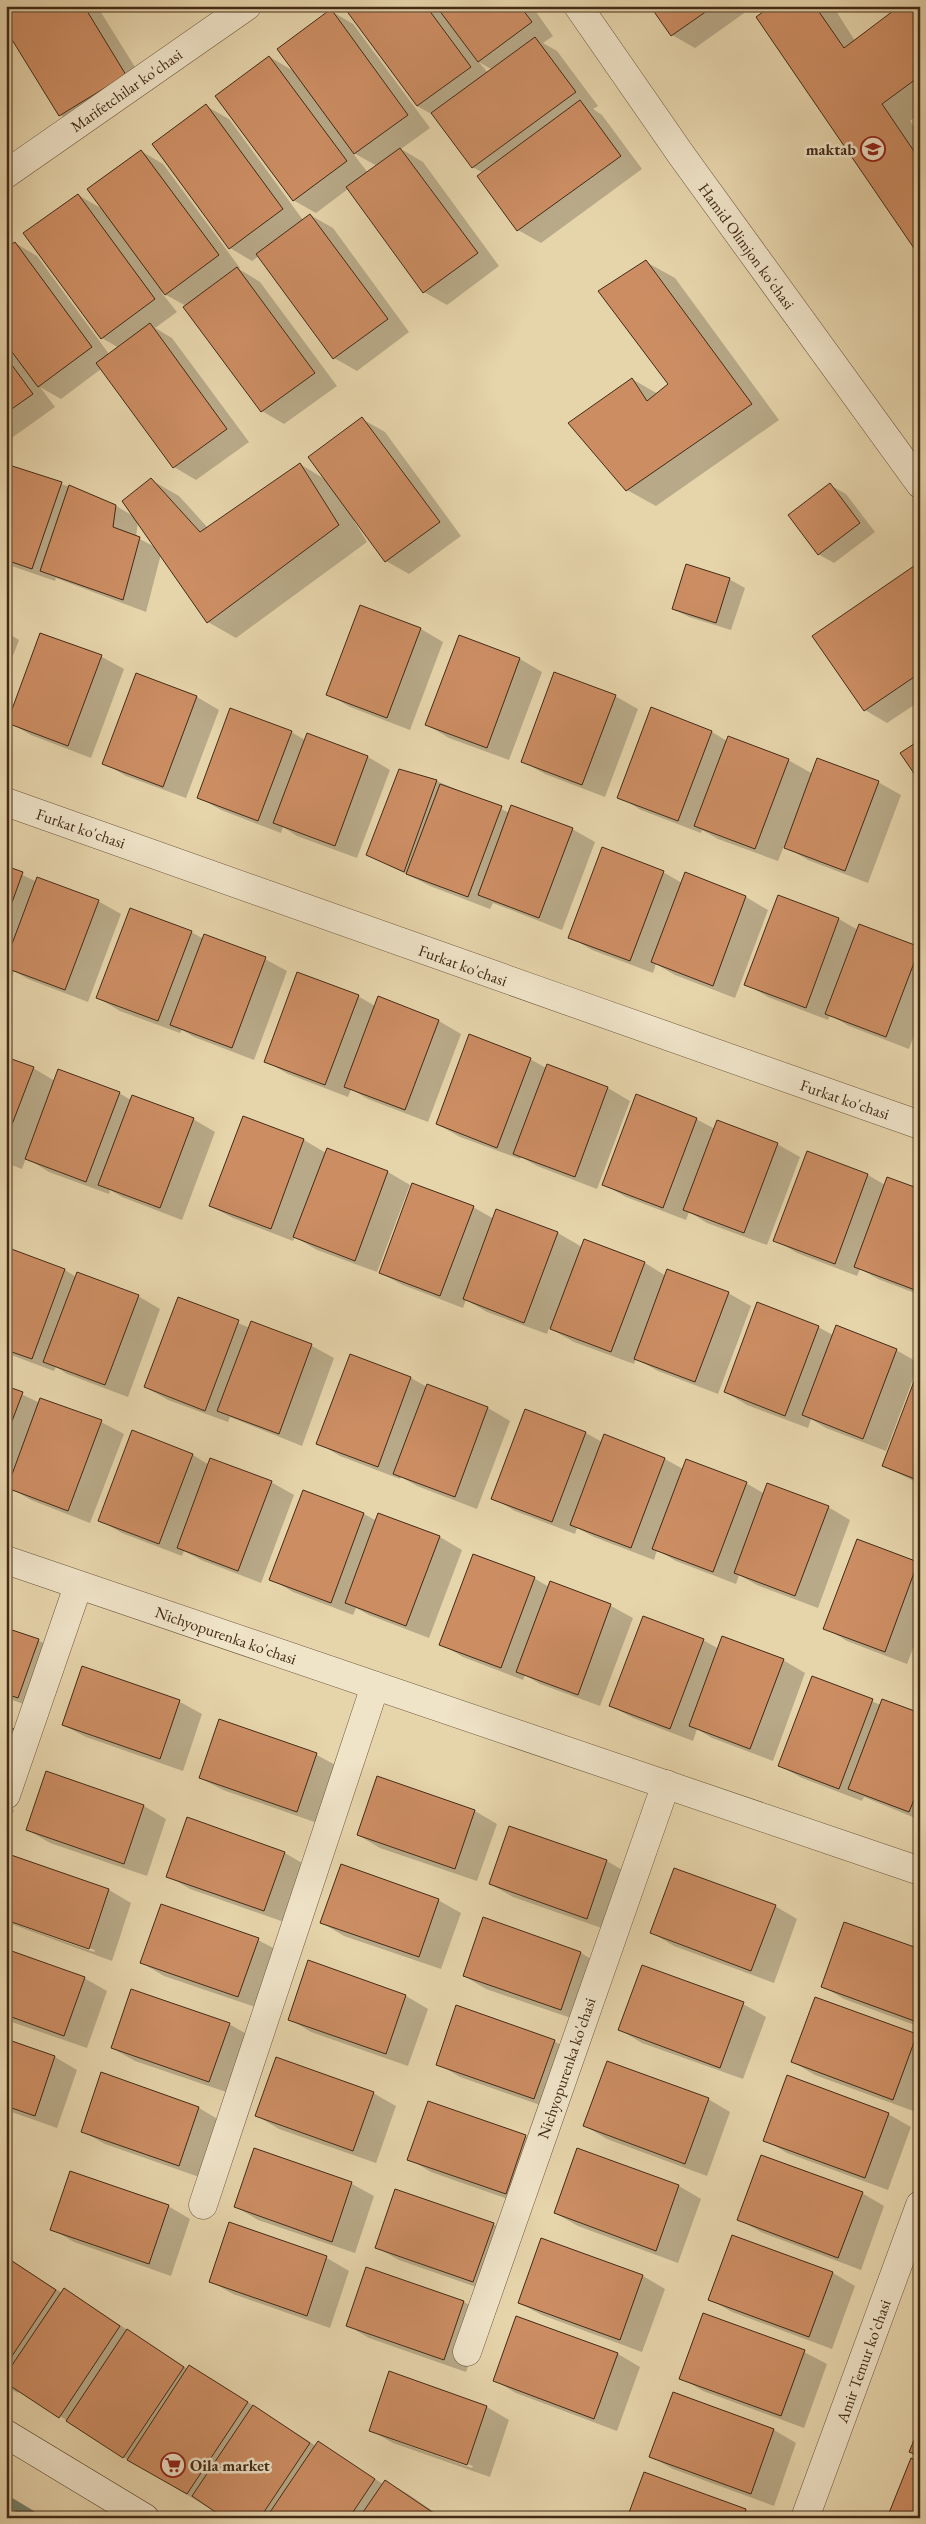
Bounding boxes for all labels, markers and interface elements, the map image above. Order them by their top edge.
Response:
street label: Marifetchilar ko'chasi [66,44,186,137]
school or university icon: maktab [860,136,886,162]
place label: maktab [806,139,856,160]
street label: Hamid Olimjon ko'chasi [694,179,800,314]
street label: Furkat ko'chasi [33,803,128,854]
street label: Furkat ko'chasi [416,940,510,991]
street label: Furkat ko'chasi [797,1074,892,1125]
street label: Nichyopurenka ko'chasi [152,1601,299,1670]
street label: Nichyopurenka ko'chasi [532,1995,601,2142]
street label: Amir Temur ko'chasi [831,2297,896,2427]
supermarket icon: Oila market [160,2452,186,2478]
place label: Oila market [190,2455,270,2476]

